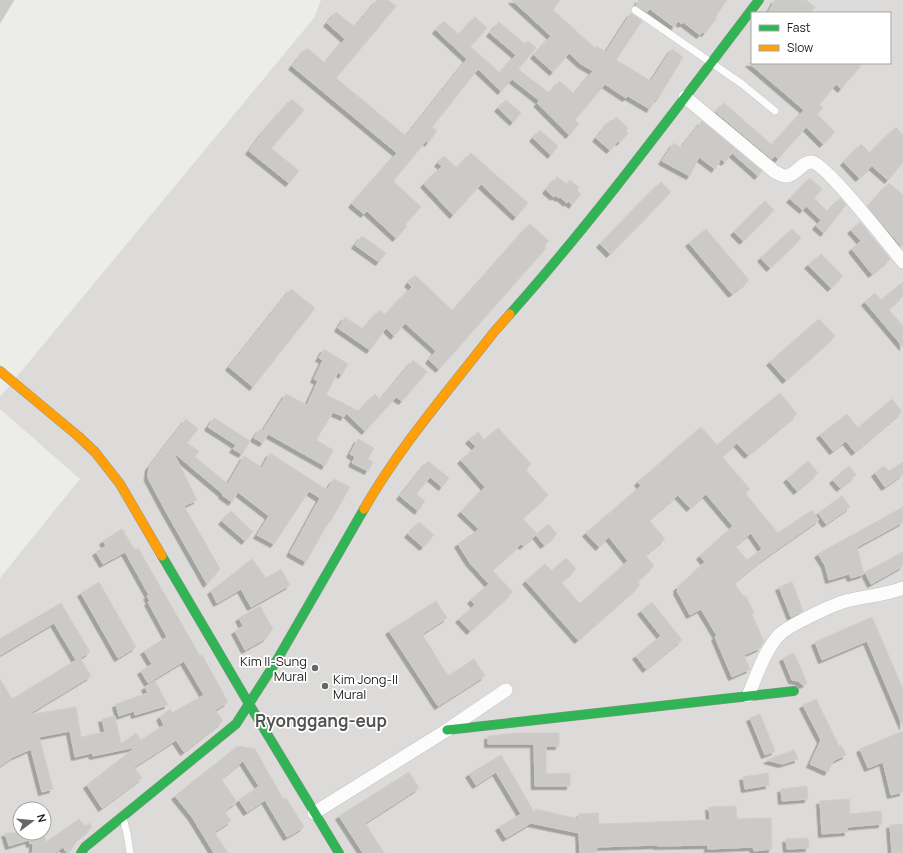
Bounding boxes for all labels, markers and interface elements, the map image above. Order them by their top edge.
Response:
legend [751,12,891,64]
text: Fast [787,19,811,36]
text: Slow [787,39,813,56]
place label: Kim Il-Sung Mural [240,652,307,685]
marker: Kim Il-Sung Mural [310,663,320,673]
place label: Kim Jong-Il Mural [333,670,398,703]
marker: Kim Jong-Il Mural [320,681,330,691]
district label: Ryonggang-eup [255,709,387,732]
north arrow [12,801,52,841]
text: N [34,812,50,824]

